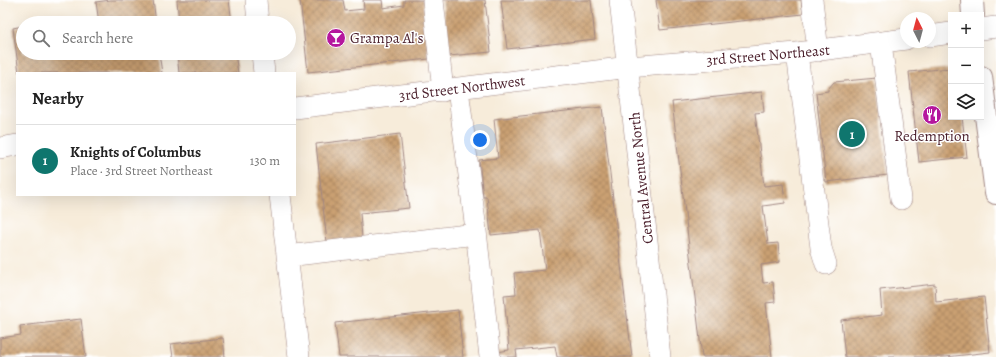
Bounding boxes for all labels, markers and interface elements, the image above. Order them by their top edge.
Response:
north arrow [900,12,936,48]
map controls [948,12,984,120]
button: + [948,12,984,48]
search box [16,16,296,60]
icon: search [30,27,52,49]
bar icon: Grampa Al's [325,27,347,49]
text: Search here [62,28,133,48]
place label: Grampa Al's [350,28,423,48]
street label: 3rd Street Northeast [705,40,831,70]
button: − [948,48,984,84]
street label: 3rd Street Northwest [398,70,526,106]
button: layers [948,84,984,120]
text: Nearby [32,87,83,110]
restaurant icon: Redemption [921,104,943,126]
street label: Central Avenue North [624,111,658,245]
pin: 1 [839,119,865,149]
place label: Redemption [894,126,970,146]
your location [470,130,490,150]
text: Knights of Columbus [70,142,201,162]
text: 1 [43,152,47,169]
text: 130 m [250,152,280,169]
text: Place · 3rd Street Northeast [70,162,213,179]

